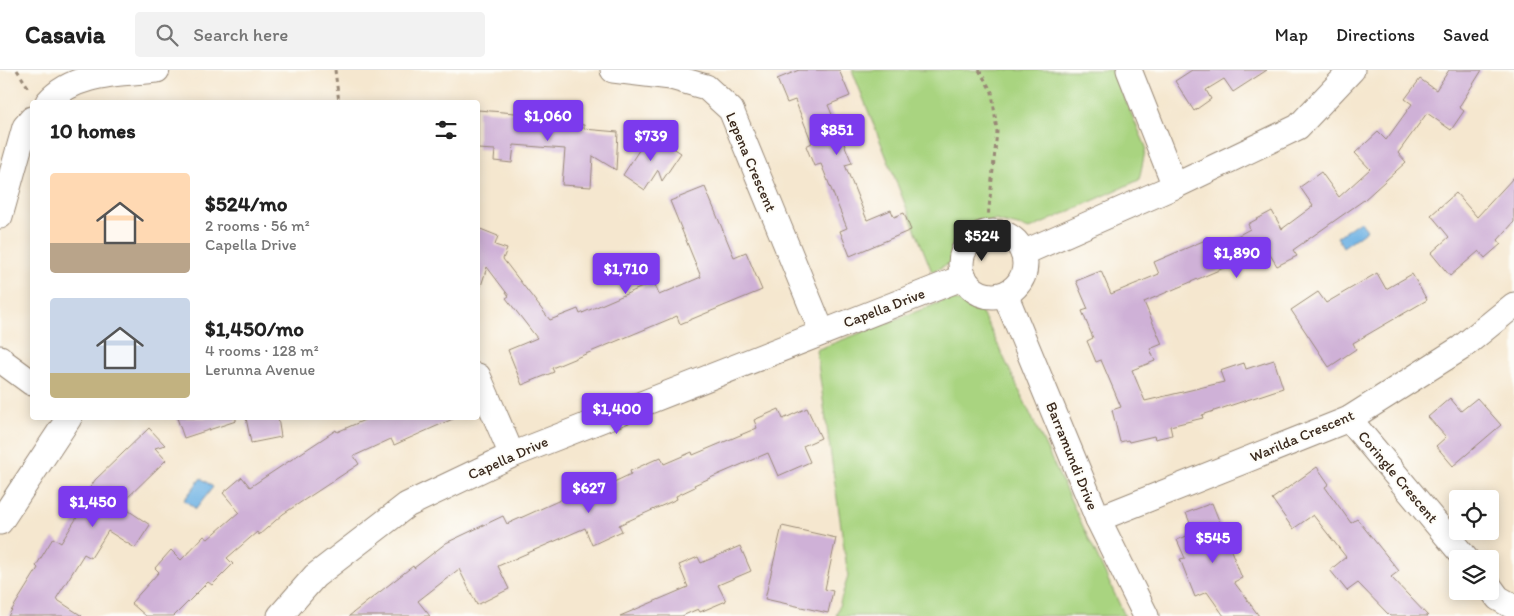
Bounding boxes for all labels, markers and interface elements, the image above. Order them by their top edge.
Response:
search box [135,12,485,57]
text: Casavia [25,20,105,49]
icon: search [153,21,181,49]
text: Search here [193,23,288,46]
text: Map [1275,24,1308,46]
text: Directions [1336,24,1415,46]
text: Saved [1443,24,1489,46]
pin: $1,060 [507,100,589,142]
text: $1,060 [524,106,572,125]
street label: Lepena Crescent [722,109,780,215]
pin: $851 [807,114,867,156]
icon: filters [432,116,460,144]
text: 10 homes [50,118,136,143]
pin: $739 [621,119,681,162]
text: $851 [821,120,853,139]
text: $739 [634,126,668,145]
text: $524/mo [205,191,288,216]
icon: home [90,193,150,253]
text: 2 rooms · 56 m² [205,216,310,235]
pin: $524 [952,220,1012,262]
text: $524 [965,226,999,245]
text: Capella Drive [205,235,297,254]
pin: $1,890 [1196,236,1278,279]
text: $1,890 [1214,243,1260,262]
pin: $1,710 [585,252,667,295]
text: $1,710 [604,259,648,278]
street label: Capella Drive [841,284,927,332]
text: $1,450/mo [205,316,304,341]
icon: home [90,318,150,378]
text: 4 rooms · 128 m² [205,341,319,360]
text: Lerunna Avenue [205,360,315,379]
pin: $1,400 [576,392,658,435]
text: $1,400 [593,399,641,418]
street label: Barramundi Drive [1042,399,1102,513]
street label: Warilda Crescent [1247,406,1357,466]
street label: Coringle Crescent [1354,427,1442,527]
street label: Capella Drive [465,432,551,484]
pin: $627 [559,472,619,514]
text: $627 [573,478,605,497]
pin: $1,450 [52,486,134,528]
map controls [1449,490,1499,600]
button: locate [1449,490,1499,540]
text: $1,450 [69,492,117,511]
pin: $545 [1183,522,1243,564]
text: $545 [1196,528,1230,547]
button: layers [1449,550,1499,600]

